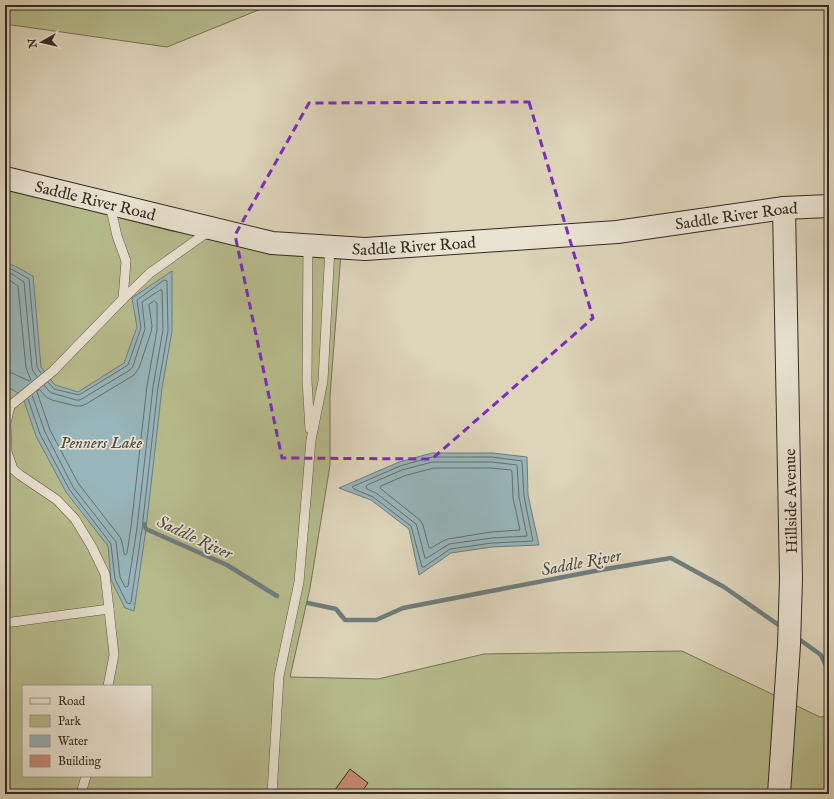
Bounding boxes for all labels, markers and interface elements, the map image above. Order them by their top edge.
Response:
north arrow [22,22,62,62]
text: N [25,37,41,50]
street label: Saddle River Road [33,178,158,226]
street label: Saddle River Road [674,199,798,236]
street label: Saddle River Road [351,234,477,261]
water label: Penners Lake [60,433,142,454]
street label: Hillside Avenue [781,448,803,554]
water label: Saddle River [153,512,237,566]
water label: Saddle River [540,545,624,582]
legend [22,685,152,777]
text: Road [58,694,86,709]
text: Park [58,714,81,729]
text: Water [58,734,89,749]
text: Building [58,754,102,769]

